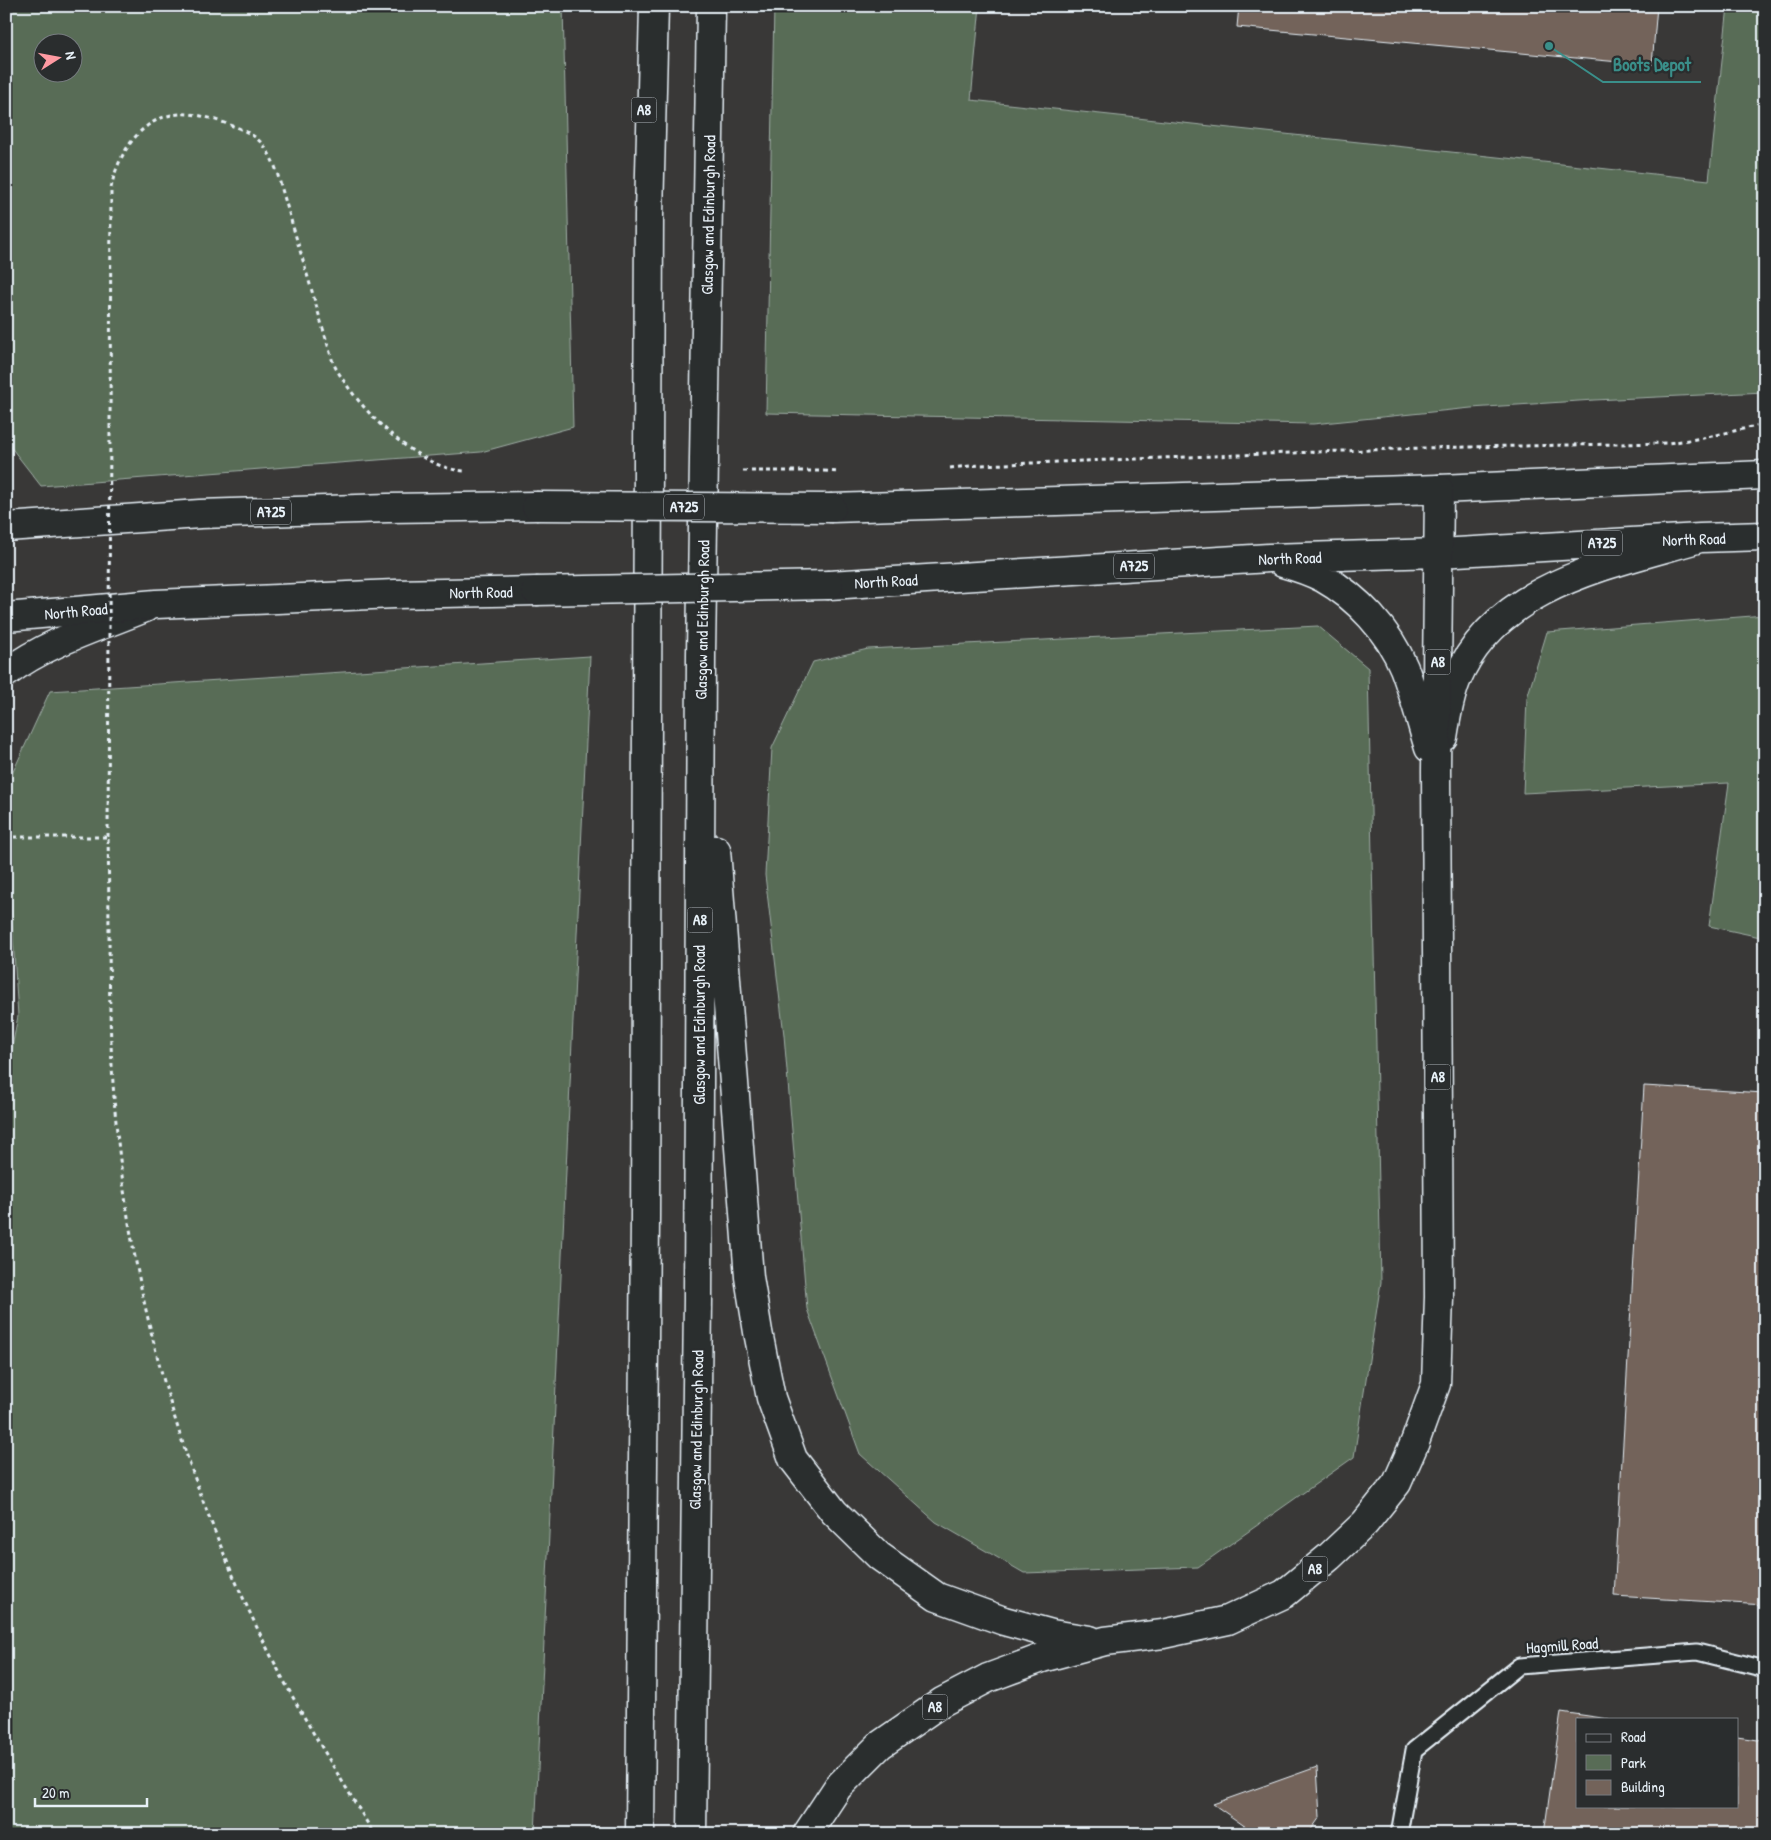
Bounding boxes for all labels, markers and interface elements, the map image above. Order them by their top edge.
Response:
north arrow [32,32,82,82]
callout: Boots Depot [1603,49,1701,82]
text: N [61,50,81,61]
text: Boots Depot [1613,52,1692,78]
road number: A8 [632,98,656,122]
street label: Glasgow and Edinburgh Road [696,135,720,295]
road number: A725 [664,494,704,520]
road number: A725 [251,500,291,524]
street label: North Road [1662,527,1726,551]
road number: A725 [1582,530,1622,556]
street label: Glasgow and Edinburgh Road [690,540,714,700]
street label: North Road [1258,546,1322,570]
road number: A725 [1114,554,1154,578]
street label: North Road [854,568,918,594]
street label: North Road [449,580,513,604]
street label: North Road [44,597,108,625]
road number: A8 [1426,650,1450,674]
road number: A8 [688,908,712,932]
street label: Glasgow and Edinburgh Road [688,945,710,1105]
road number: A8 [1426,1064,1450,1090]
street label: Glasgow and Edinburgh Road [684,1350,708,1510]
road number: A8 [1302,1556,1328,1582]
street label: Hagmill Road [1525,1632,1599,1658]
road number: A8 [922,1694,948,1720]
legend [1576,1718,1738,1808]
text: Road [1621,1726,1646,1747]
text: Park [1621,1752,1646,1773]
scale bar [35,1775,148,1807]
text: Building [1621,1776,1665,1797]
text: 20 m [42,1782,69,1803]

